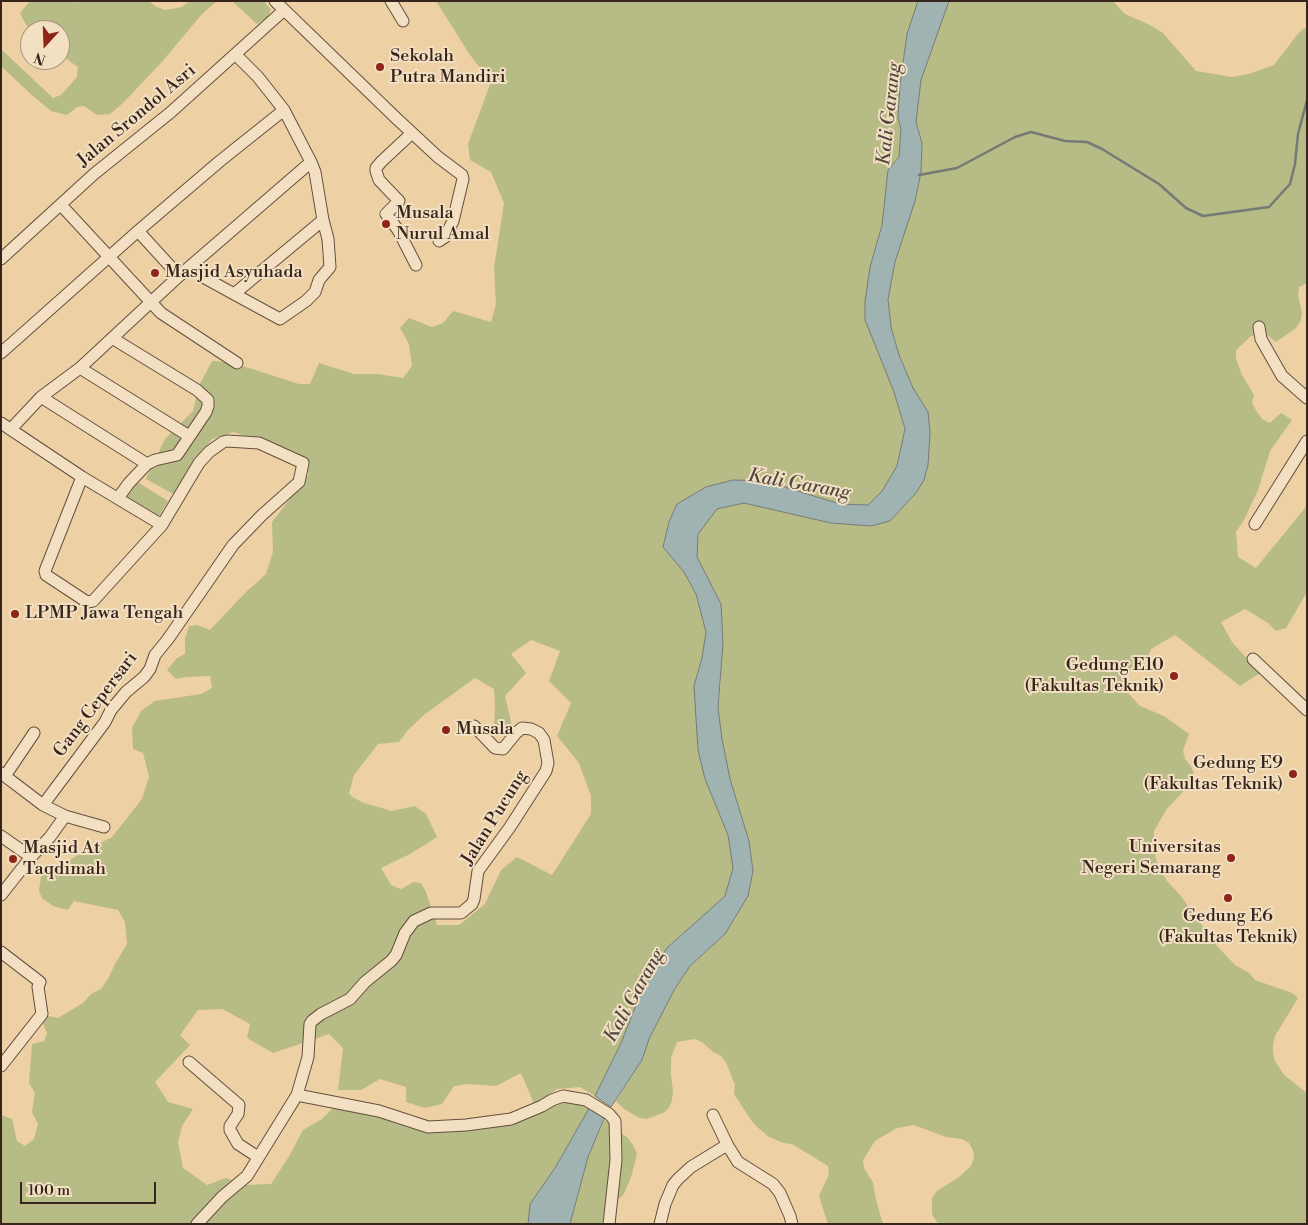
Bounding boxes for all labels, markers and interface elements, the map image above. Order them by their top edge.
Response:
north arrow [20,20,70,70]
place label: Sekolah Putra Mandiri [390,46,506,88]
text: N [32,48,49,69]
street label: Jalan Srondol Asri [73,60,201,172]
marker: Sekolah Putra Mandiri [374,61,386,73]
water label: Kali Garang [873,61,907,167]
place label: Musala Nurul Amal [396,203,490,245]
marker: Musala Nurul Amal [380,218,392,230]
place label: Masjid Asyuhada [165,262,302,284]
marker: Masjid Asyuhada [149,267,161,279]
water label: Kali Garang [746,465,852,505]
place label: LPMP Jawa Tengah [25,603,183,625]
marker: LPMP Jawa Tengah [9,608,21,620]
street label: Gang Cepersari [49,648,143,762]
place label: Gedung E10 (Fakultas Teknik) [1025,655,1164,698]
marker: Gedung E10 (Fakultas Teknik) [1168,670,1180,682]
place label: Musala [456,719,514,741]
marker: Musala [440,724,452,736]
place label: Gedung E9 (Fakultas Teknik) [1144,753,1283,796]
street label: Jalan Pucung [457,767,533,869]
marker: Gedung E9 (Fakultas Teknik) [1287,768,1299,780]
place label: Universitas Negeri Semarang [1082,837,1221,880]
place label: Masjid At Taqdimah [23,838,106,881]
marker: Universitas Negeri Semarang [1225,852,1237,864]
marker: Masjid At Taqdimah [7,853,19,865]
marker: Gedung E6 (Fakultas Teknik) [1222,892,1234,904]
place label: Gedung E6 (Fakultas Teknik) [1158,906,1298,949]
water label: Kali Garang [600,945,670,1047]
scale bar [22,1172,159,1204]
text: 100 m [28,1181,70,1200]

